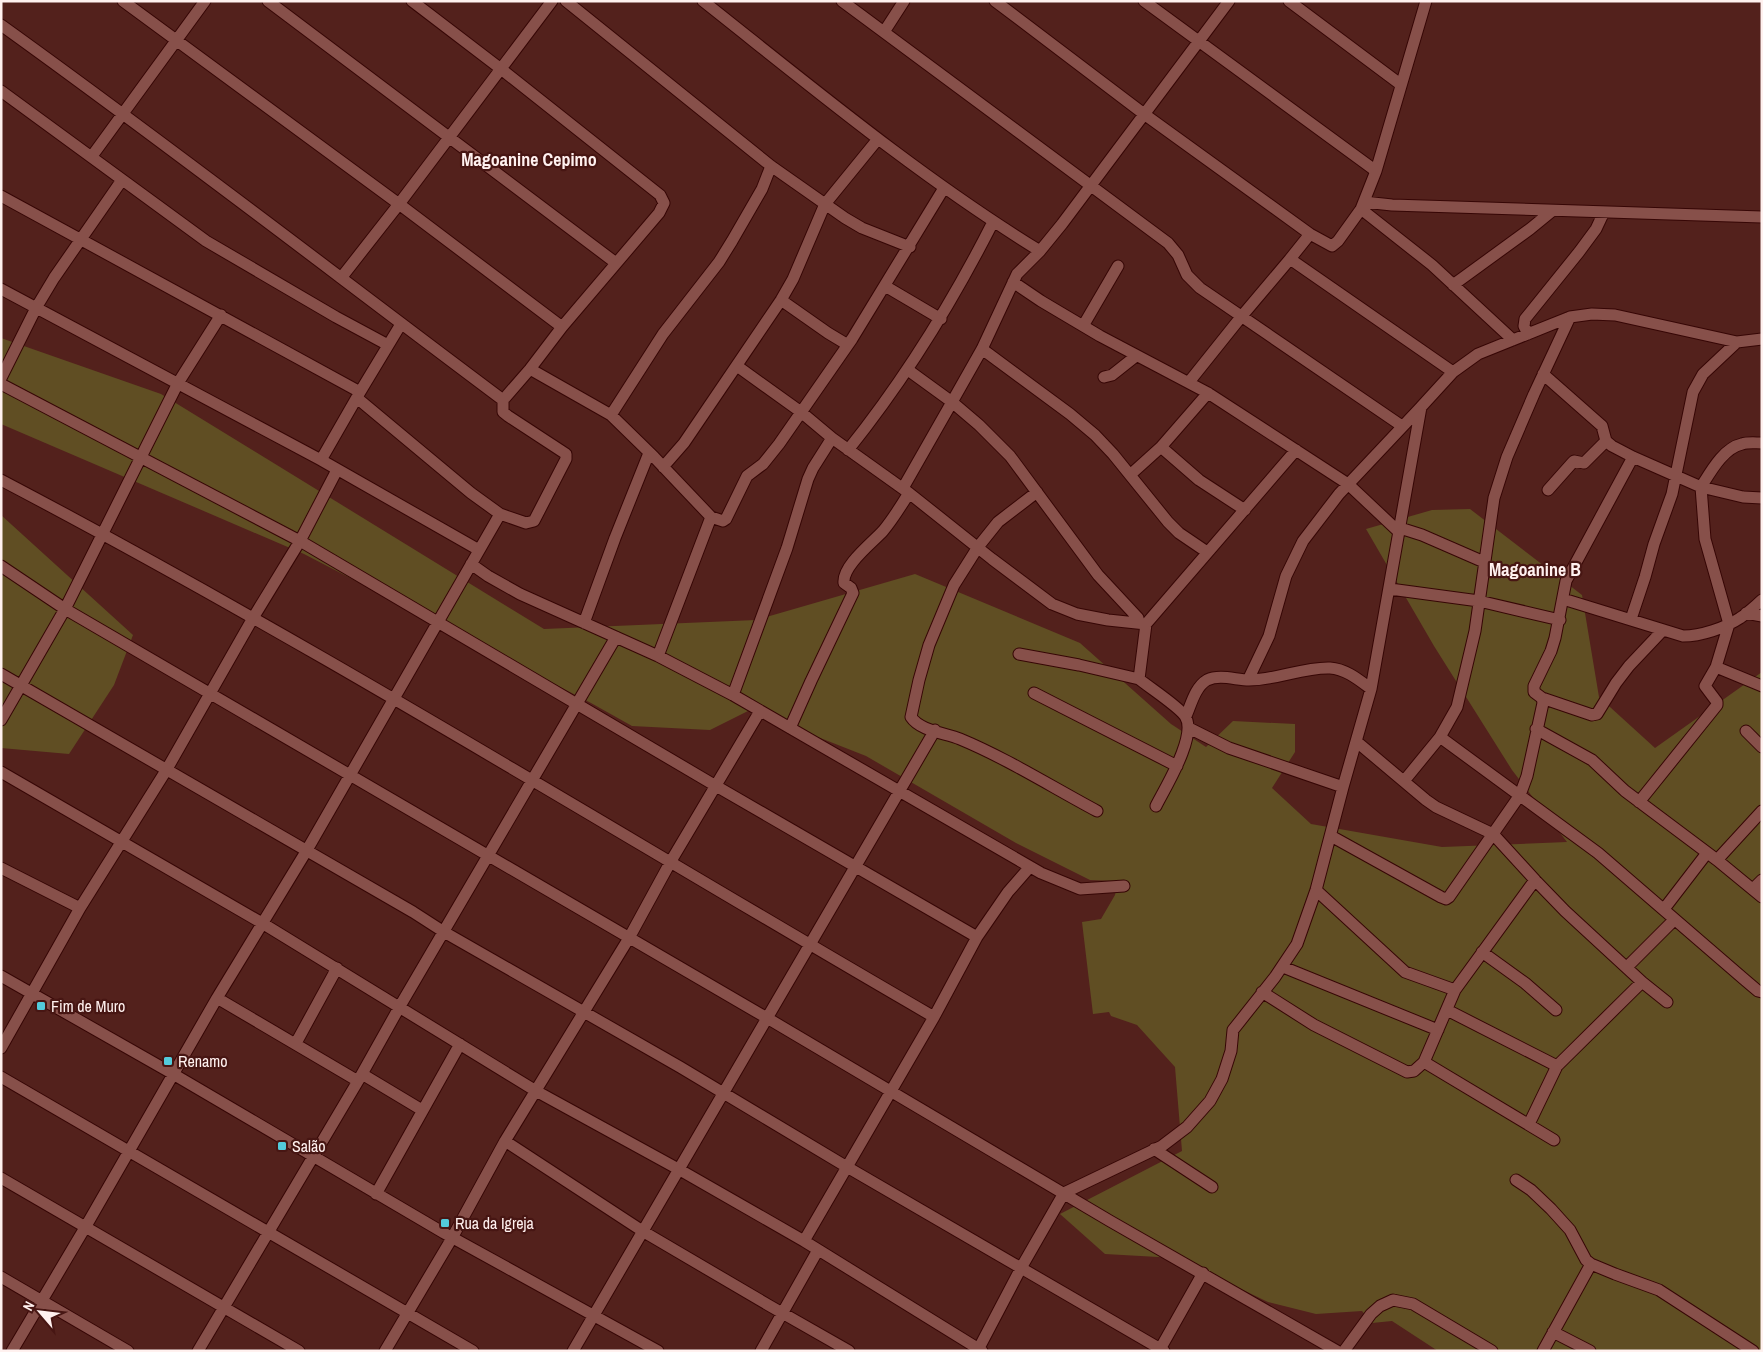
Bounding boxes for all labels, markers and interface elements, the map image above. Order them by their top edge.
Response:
district label: Magoanine Cepimo [461,147,597,172]
district label: Magoanine B [1489,557,1581,582]
place label: Fim de Muro [51,995,125,1017]
marker: Fim de Muro [35,1000,47,1012]
place label: Renamo [178,1050,228,1072]
marker: Renamo [162,1055,174,1067]
place label: Salão [292,1135,326,1157]
marker: Salão [276,1140,288,1152]
place label: Rua da Igreja [455,1212,534,1234]
marker: Rua da Igreja [439,1217,451,1229]
north arrow [15,1287,65,1337]
text: N [19,1298,38,1314]

